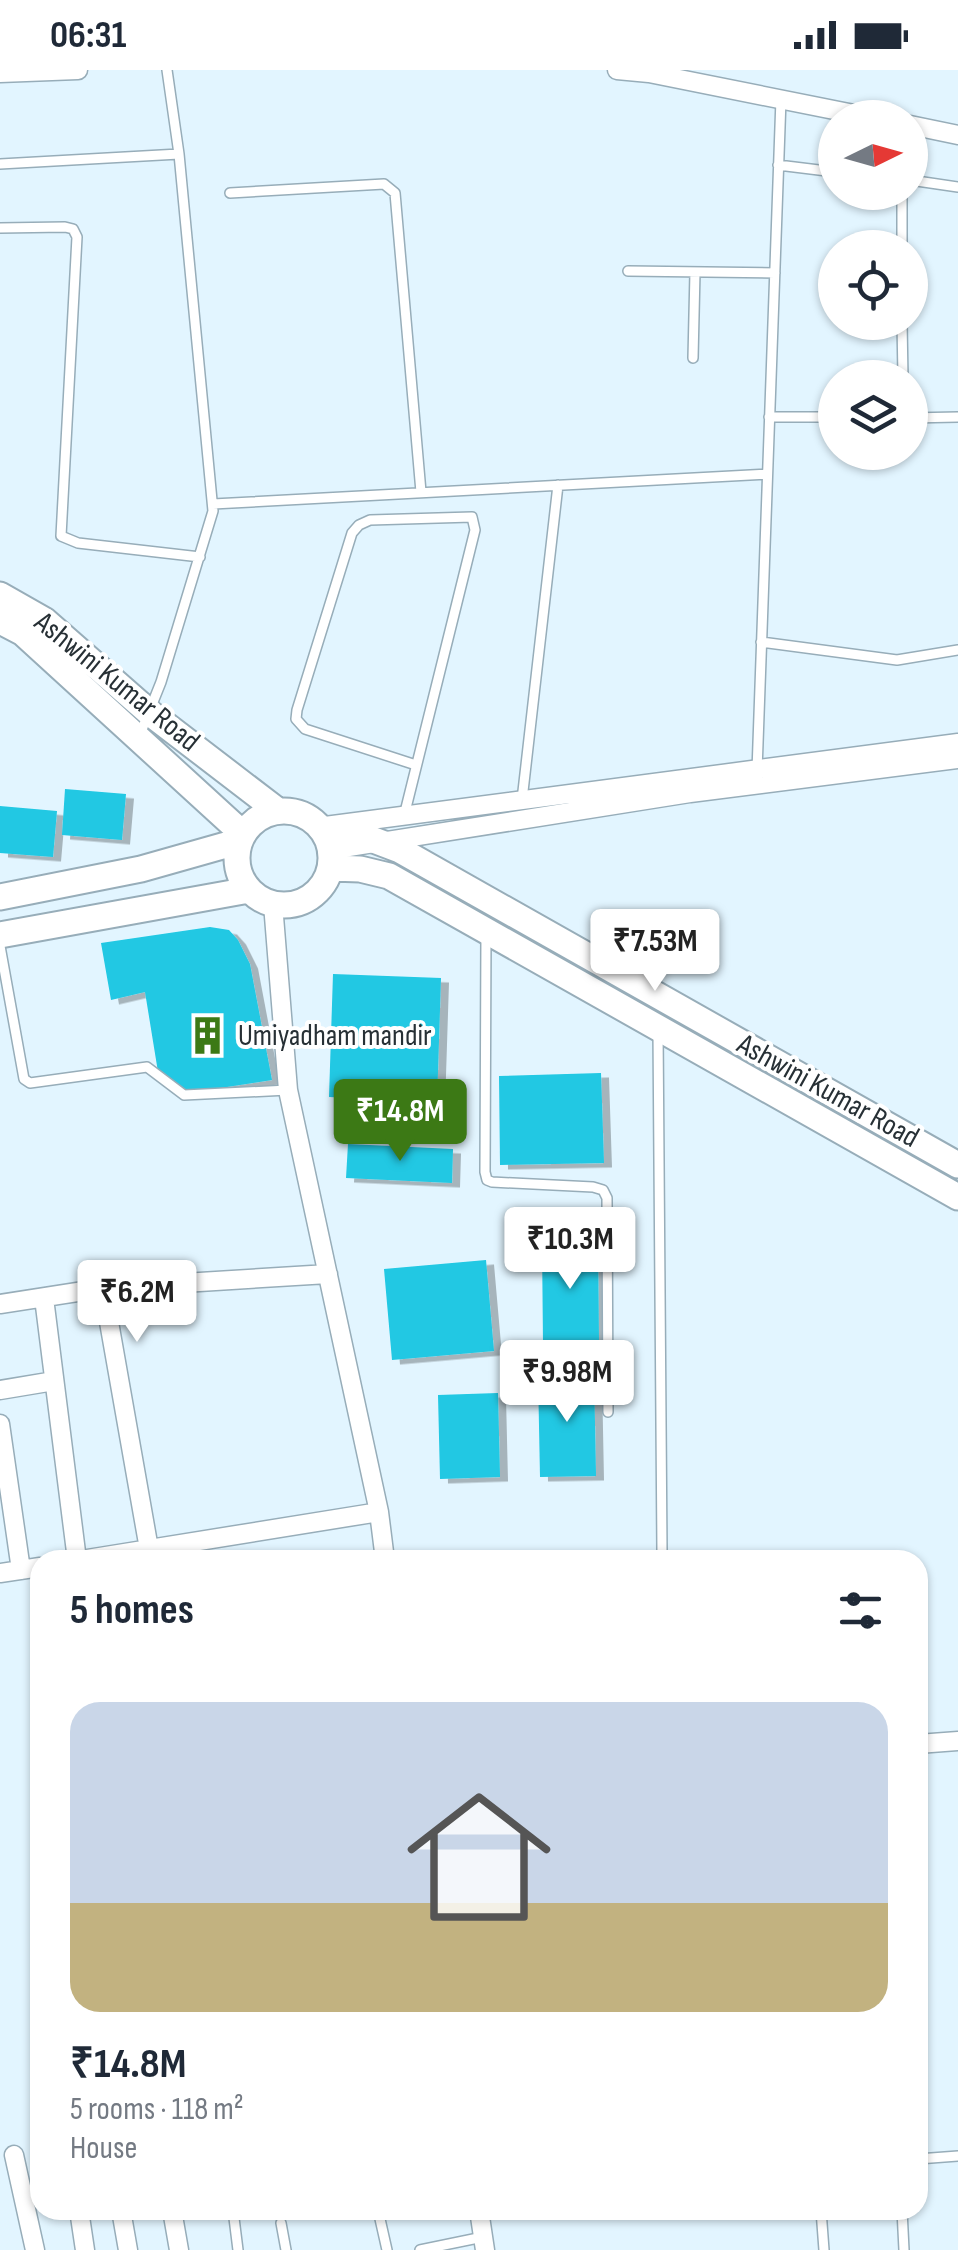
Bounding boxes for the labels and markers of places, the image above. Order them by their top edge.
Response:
pin: ₹7.53M [574,909,736,994]
building icon: Umiyadham mandir [187,1015,229,1057]
place label: Umiyadham mandir [238,1018,432,1054]
pin: ₹14.8M [319,1079,481,1164]
pin: ₹10.3M [489,1207,651,1292]
pin: ₹6.2M [67,1260,207,1345]
pin: ₹9.98M [486,1340,648,1425]

